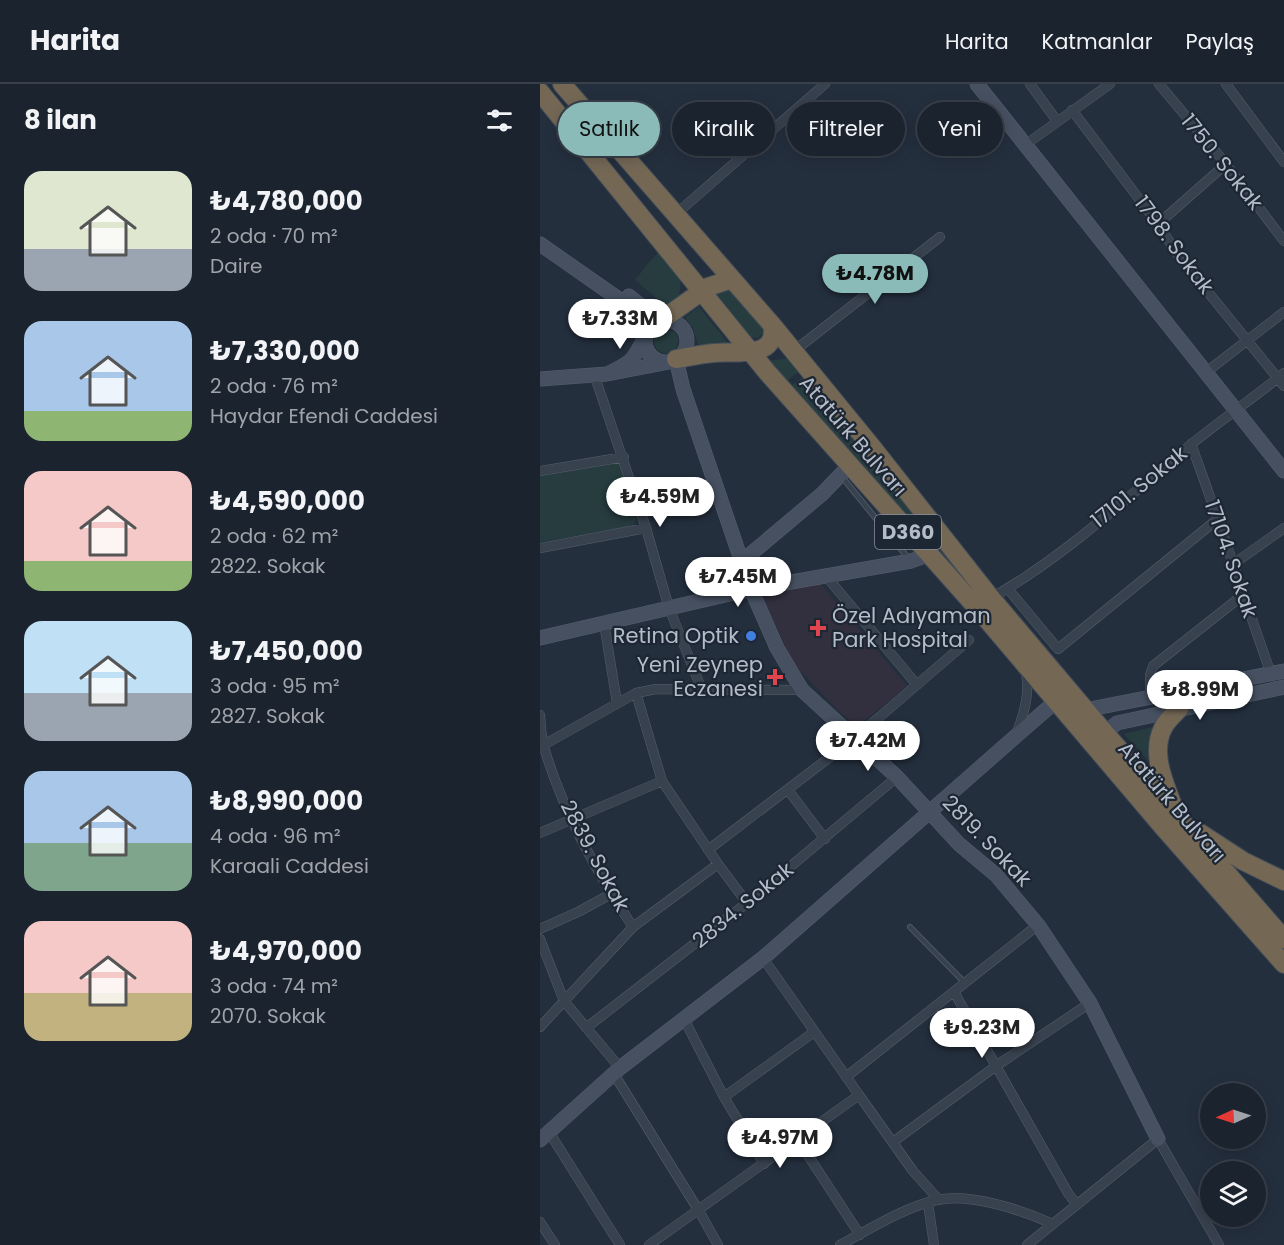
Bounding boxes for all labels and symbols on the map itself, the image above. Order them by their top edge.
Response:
street label: 1750. Sokak [1175,107,1270,216]
street label: 1798. Sokak [1128,190,1221,300]
pin: ₺4.78M [826,254,924,305]
pin: ₺7.33M [571,299,669,350]
street label: Atatürk Bulvarı [793,369,914,502]
street label: 17101. Sokak [1084,439,1193,535]
pin: ₺4.59M [611,477,709,528]
street label: 17104. Sokak [1198,496,1265,622]
road number: D360 [875,515,941,549]
pin: ₺7.45M [689,557,787,608]
place label: Özel Adıyaman Park Hospital [832,601,991,654]
marker: Özel Adıyaman Park Hospital [809,619,827,637]
place label: Retina Optik [613,621,739,650]
marker: Retina Optik [744,629,758,643]
place label: Yeni Zeynep Eczanesi [637,650,763,703]
marker: Yeni Zeynep Eczanesi [768,670,782,684]
pin: ₺8.99M [1151,670,1249,721]
pin: ₺7.42M [819,721,917,772]
street label: Atatürk Bulvarı [1112,735,1233,868]
street label: 2819. Sokak [936,789,1039,893]
street label: 2839. Sokak [554,795,637,917]
street label: 2834. Sokak [686,855,800,954]
pin: ₺9.23M [933,1008,1031,1059]
north arrow [1200,1083,1266,1149]
pin: ₺4.97M [731,1118,829,1169]

